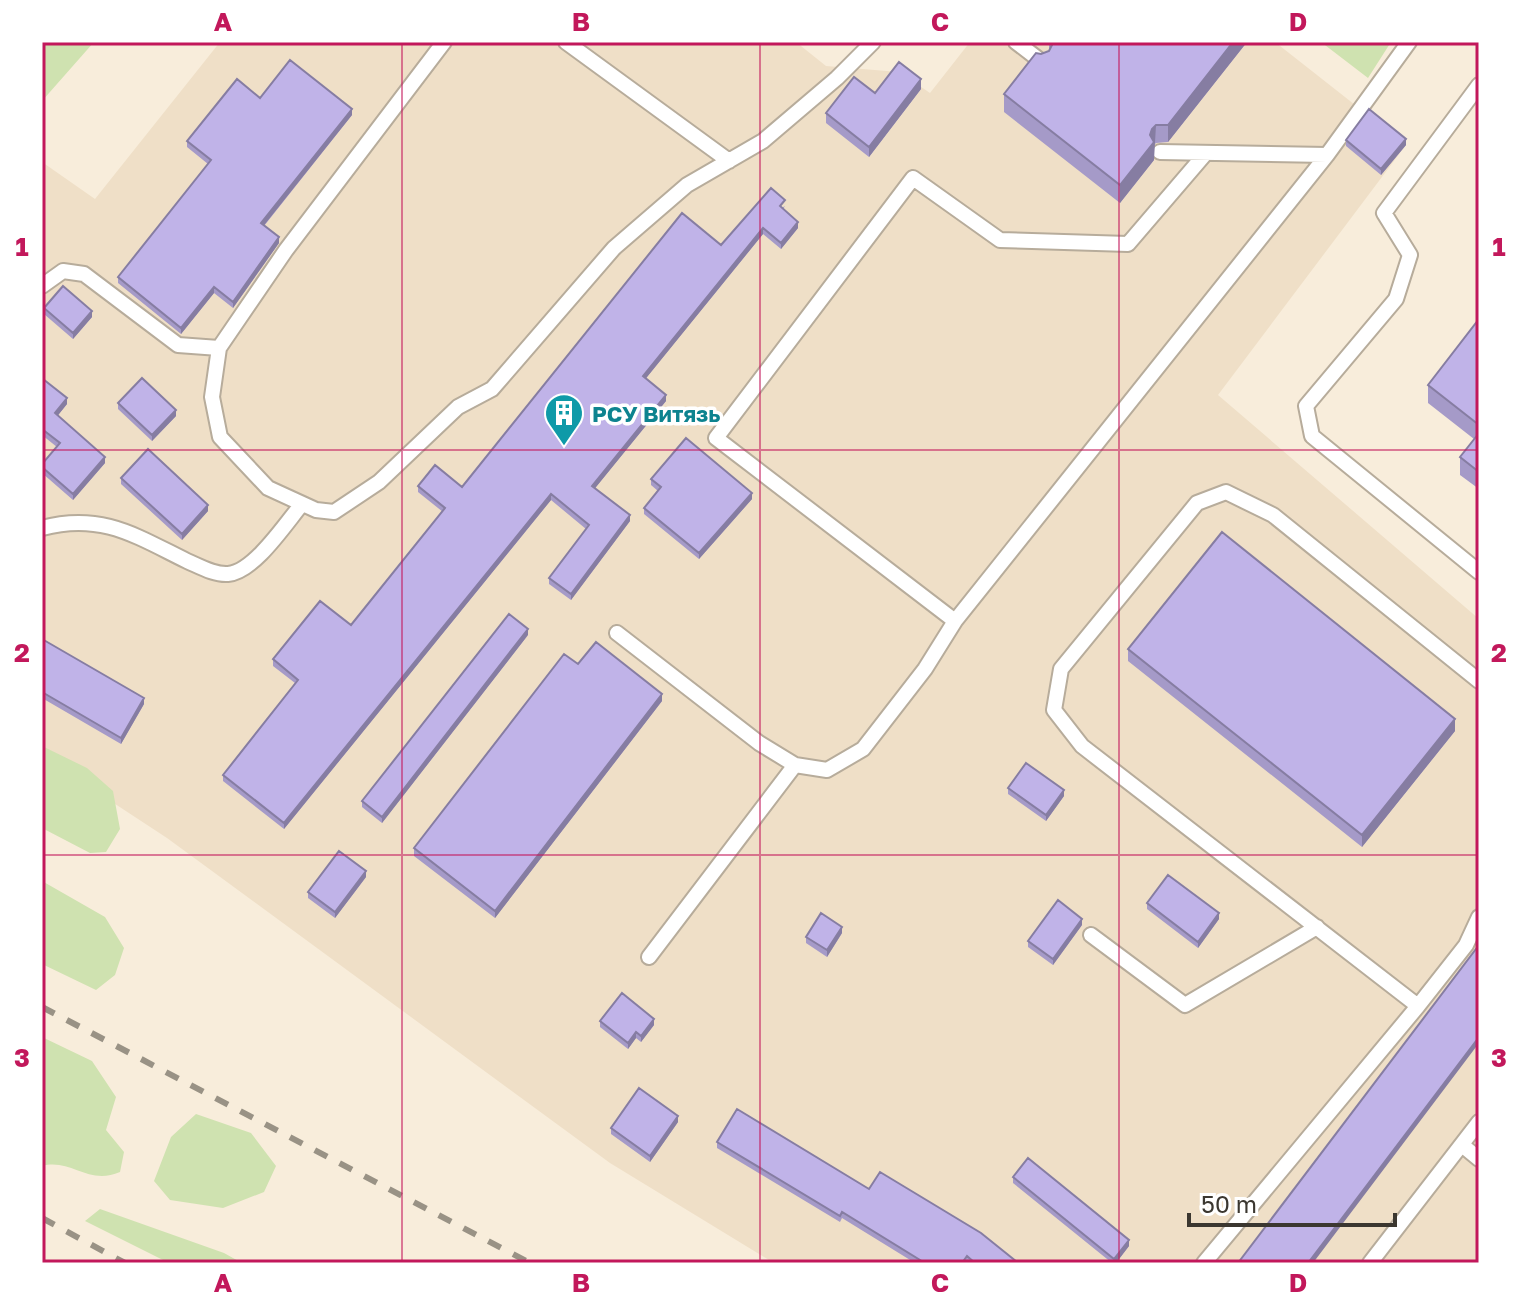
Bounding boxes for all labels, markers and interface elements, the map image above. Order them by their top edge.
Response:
text: A [214,6,233,37]
text: B [572,6,590,37]
text: C [931,6,949,37]
text: D [1289,6,1307,37]
text: 1 [15,231,29,262]
text: 1 [1492,231,1506,262]
building icon: РСУ Витязь [543,392,585,447]
place label: РСУ Витязь [592,400,720,427]
text: 2 [14,637,30,668]
text: 2 [1491,637,1507,668]
text: 3 [14,1042,30,1073]
text: 3 [1491,1042,1507,1073]
scale bar [1189,1177,1395,1227]
text: 50 m [1201,1189,1257,1218]
text: A [214,1267,233,1298]
text: B [572,1267,590,1298]
text: C [931,1267,949,1298]
text: D [1289,1267,1307,1298]

